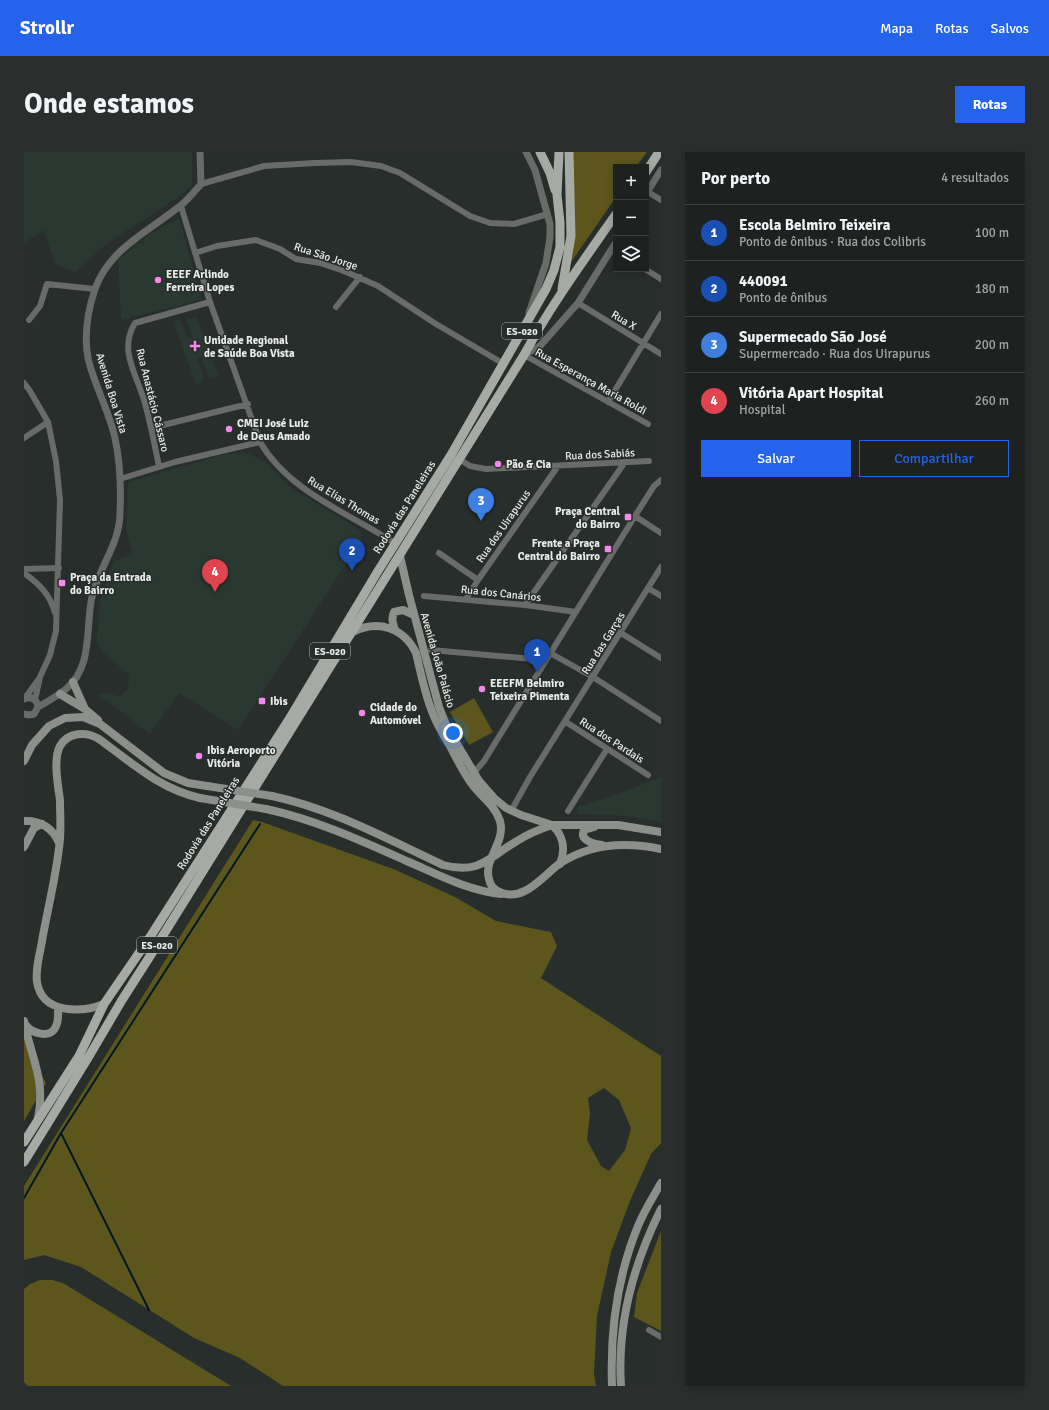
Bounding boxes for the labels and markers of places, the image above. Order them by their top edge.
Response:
place label: EEEF Arlindo Ferreira Lopes [166,268,234,294]
marker: EEEF Arlindo Ferreira Lopes [153,275,163,285]
place label: Unidade Regional de Saúde Boa Vista [204,334,295,360]
marker: Unidade Regional de Saúde Boa Vista [189,340,201,352]
place label: CMEI José Luiz de Deus Amado [237,417,310,443]
marker: CMEI José Luiz de Deus Amado [224,424,234,434]
place label: Pão & Cia [506,458,552,471]
marker: Pão & Cia [493,459,503,469]
pin: 3 [468,488,494,521]
place label: Praça Central do Bairro [555,505,621,531]
marker: Praça Central do Bairro [623,512,633,522]
place label: Frente a Praça Central do Bairro [518,537,600,563]
pin: 2 [339,538,365,571]
marker: Frente a Praça Central do Bairro [603,544,613,554]
pin: 4 [202,559,228,592]
place label: Praça da Entrada do Bairro [70,571,152,597]
marker: Praça da Entrada do Bairro [57,578,67,588]
pin: 1 [524,639,550,672]
place label: EEEFM Belmiro Teixeira Pimenta [490,677,570,703]
marker: EEEFM Belmiro Teixeira Pimenta [477,684,487,694]
place label: Ibis [270,695,288,708]
marker: Ibis [257,696,267,706]
place label: Cidade do Automóvel [370,701,422,727]
marker: Cidade do Automóvel [357,708,367,718]
place label: Ibis Aeroporto Vitória [207,744,276,770]
marker: Ibis Aeroporto Vitória [194,751,204,761]

